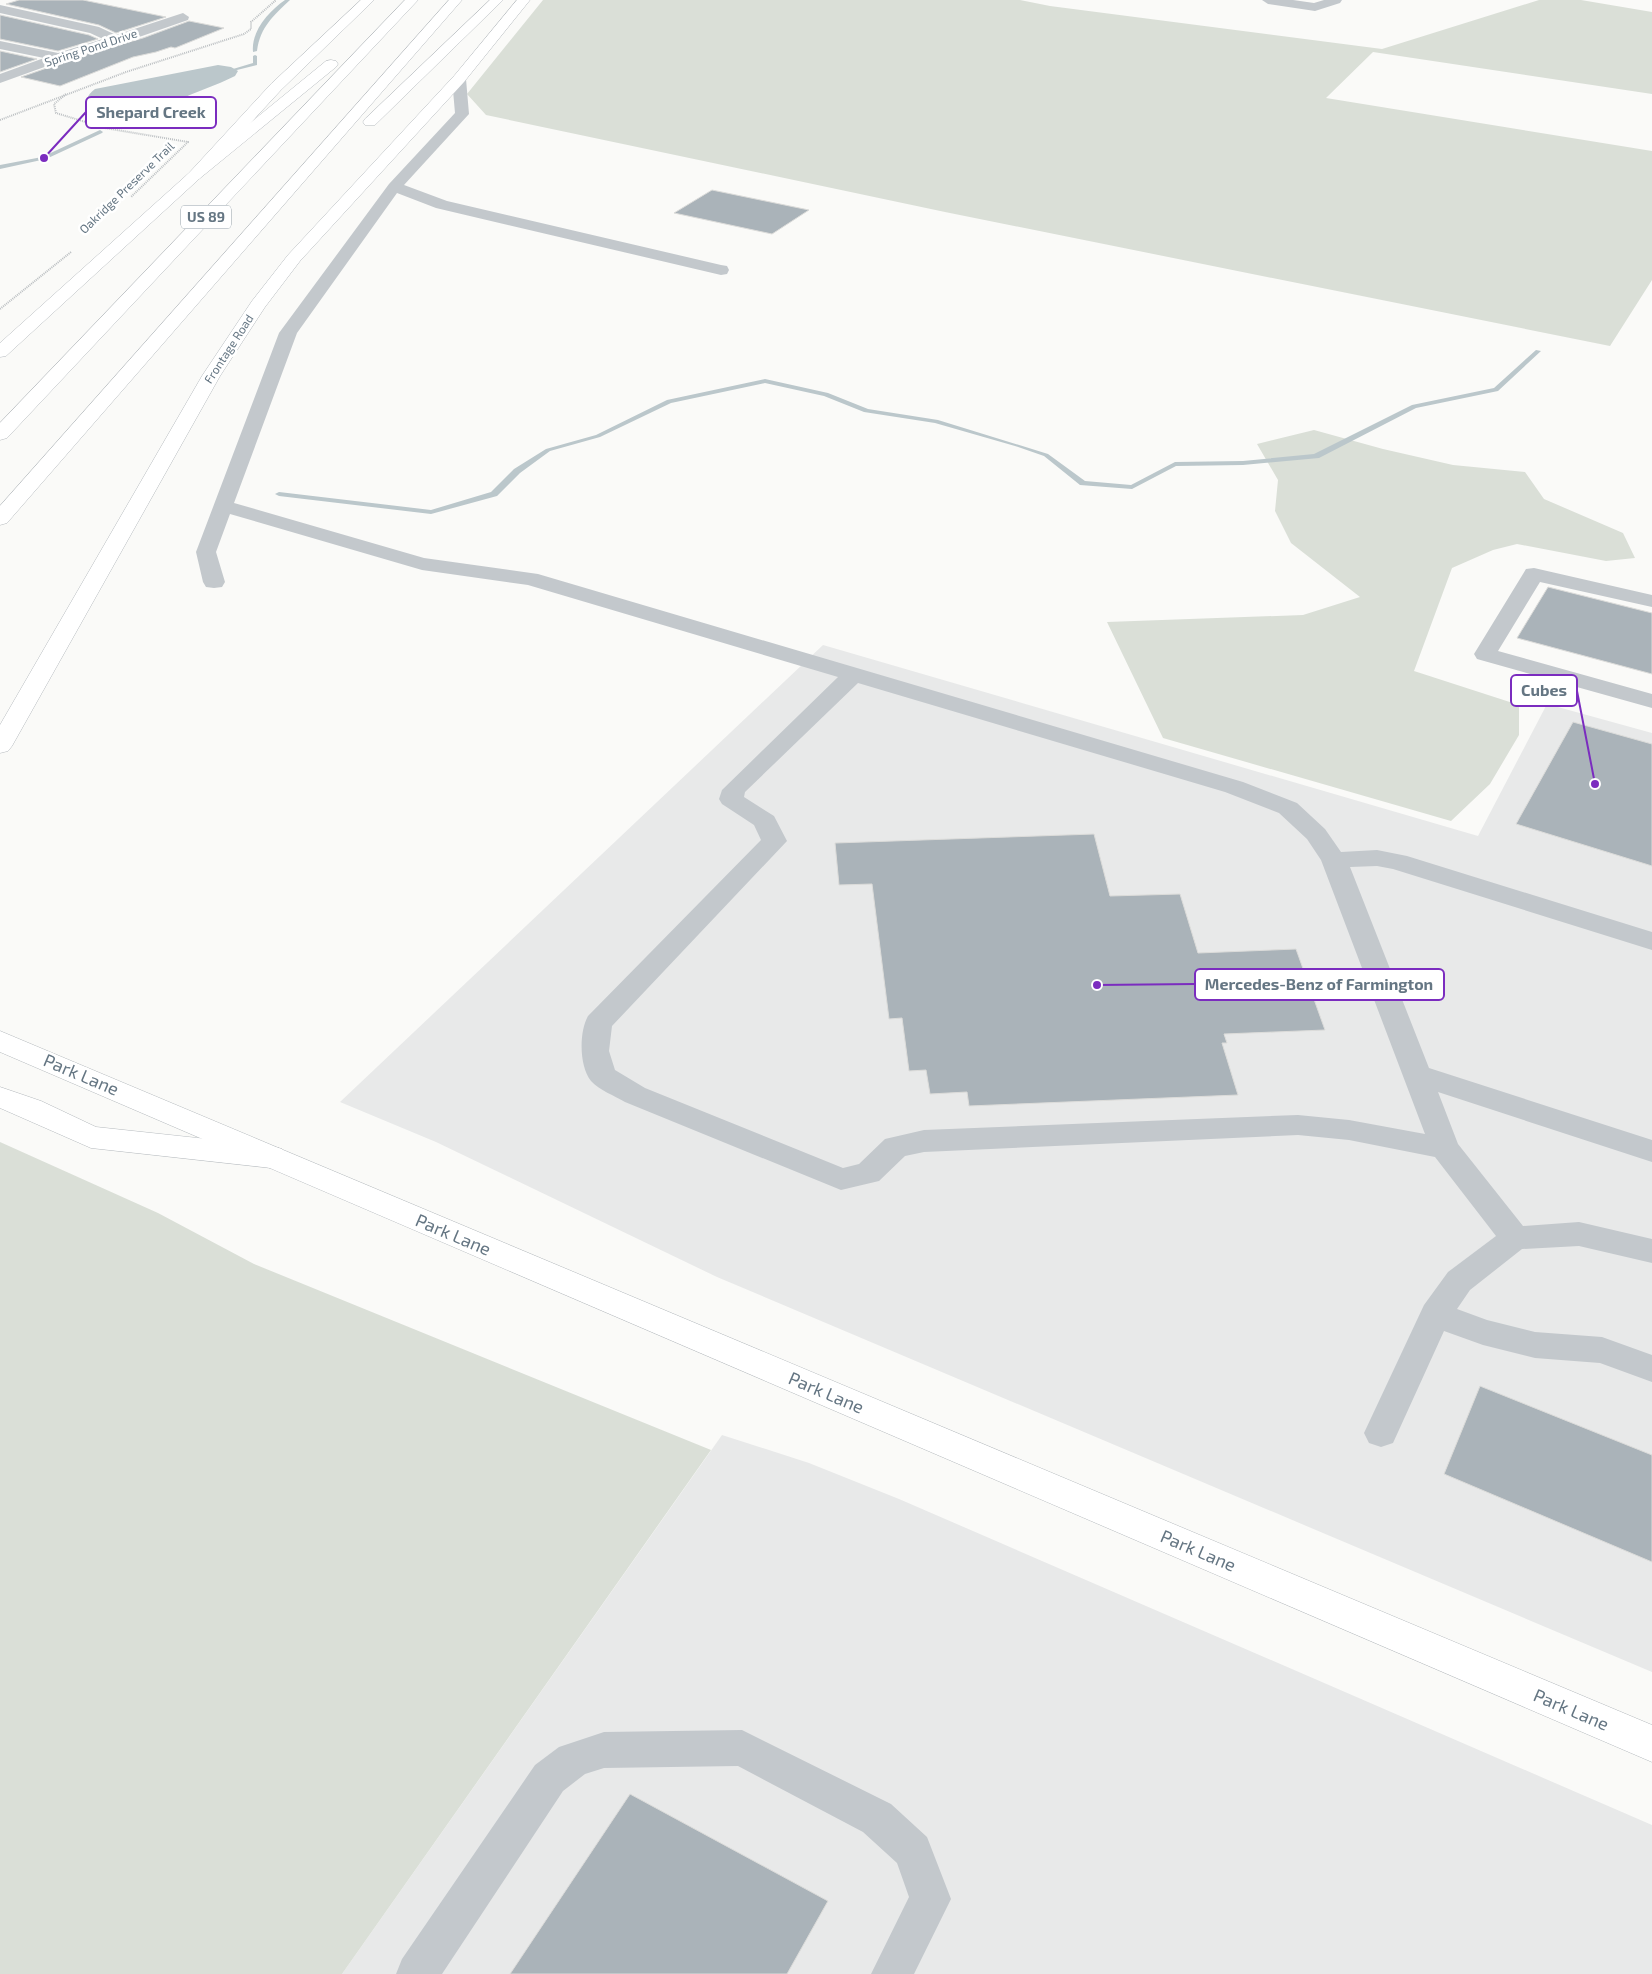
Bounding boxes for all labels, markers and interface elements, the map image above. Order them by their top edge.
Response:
street label: Spring Pond Drive [43,25,139,69]
callout: Shepard Creek [86,97,216,128]
text: Shepard Creek [96,102,206,121]
street label: Oakridge Preserve Trail [76,138,177,236]
road number: US 89 [181,206,231,228]
street label: Frontage Road [201,311,256,386]
callout: Cubes [1511,675,1577,706]
text: Cubes [1521,680,1567,699]
callout: Mercedes-Benz of Farmington [1195,969,1444,1000]
text: Mercedes-Benz of Farmington [1205,974,1433,993]
street label: Park Lane [40,1048,122,1100]
street label: Park Lane [412,1208,494,1260]
street label: Park Lane [785,1366,867,1418]
street label: Park Lane [1157,1524,1239,1576]
street label: Park Lane [1530,1683,1612,1735]

